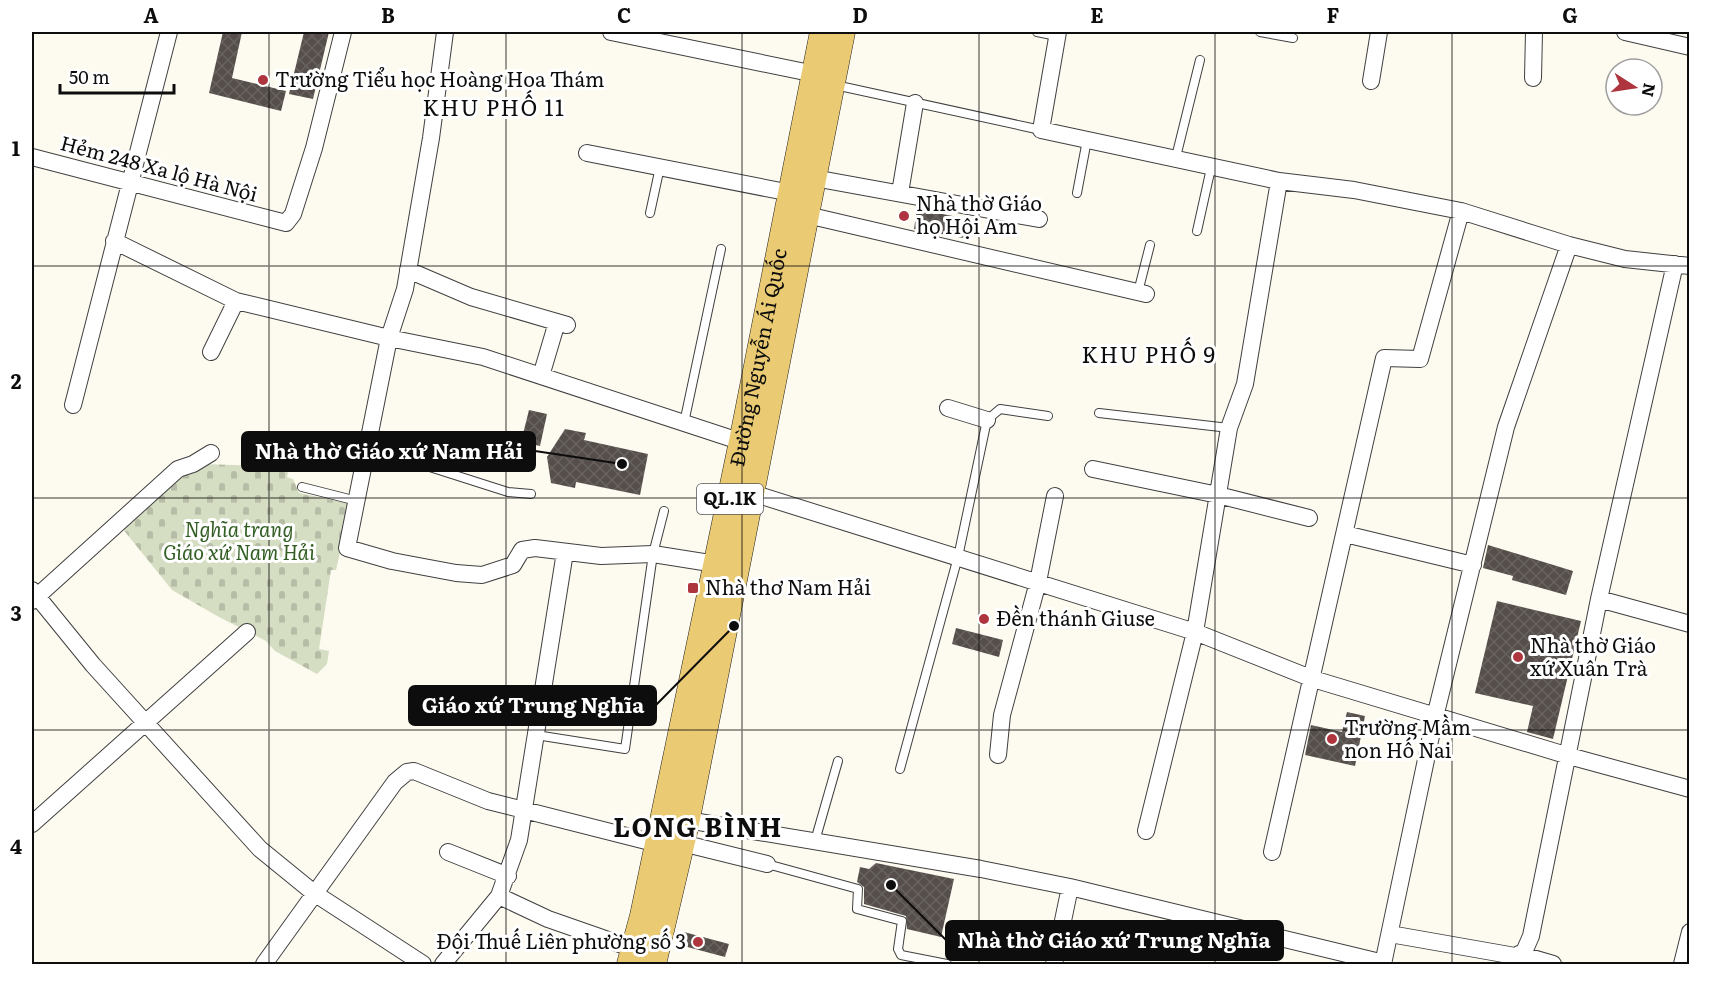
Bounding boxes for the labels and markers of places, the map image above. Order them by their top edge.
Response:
place label: Trường Tiểu học Hoàng Hoa Thám [275,63,604,93]
marker: Trường Tiểu học Hoàng Hoa Thám [256,73,270,87]
place label: Nhà thờ Giáo họ Hội Am [916,187,1042,240]
marker: Nhà thờ Giáo họ Hội Am [897,209,911,223]
callout: Nhà thờ Giáo xứ Nam Hải [242,432,535,471]
place label: Nhà thơ Nam Hải [705,571,871,601]
marker: Nhà thơ Nam Hải [686,581,700,595]
place label: Đền thánh Giuse [996,602,1155,632]
marker: Đền thánh Giuse [977,612,991,626]
place label: Nhà thờ Giáo xứ Xuân Trà [1530,629,1656,682]
marker: Nhà thờ Giáo xứ Xuân Trà [1511,650,1525,664]
callout: Giáo xứ Trung Nghĩa [409,686,656,725]
place label: Trường Mầm non Hố Nai [1344,711,1471,764]
marker: Trường Mầm non Hố Nai [1325,732,1339,746]
callout: Nhà thờ Giáo xứ Trung Nghĩa [946,921,1283,960]
place label: Đội Thuế Liên phường số 3 [436,925,686,955]
marker: Đội Thuế Liên phường số 3 [691,935,705,949]

